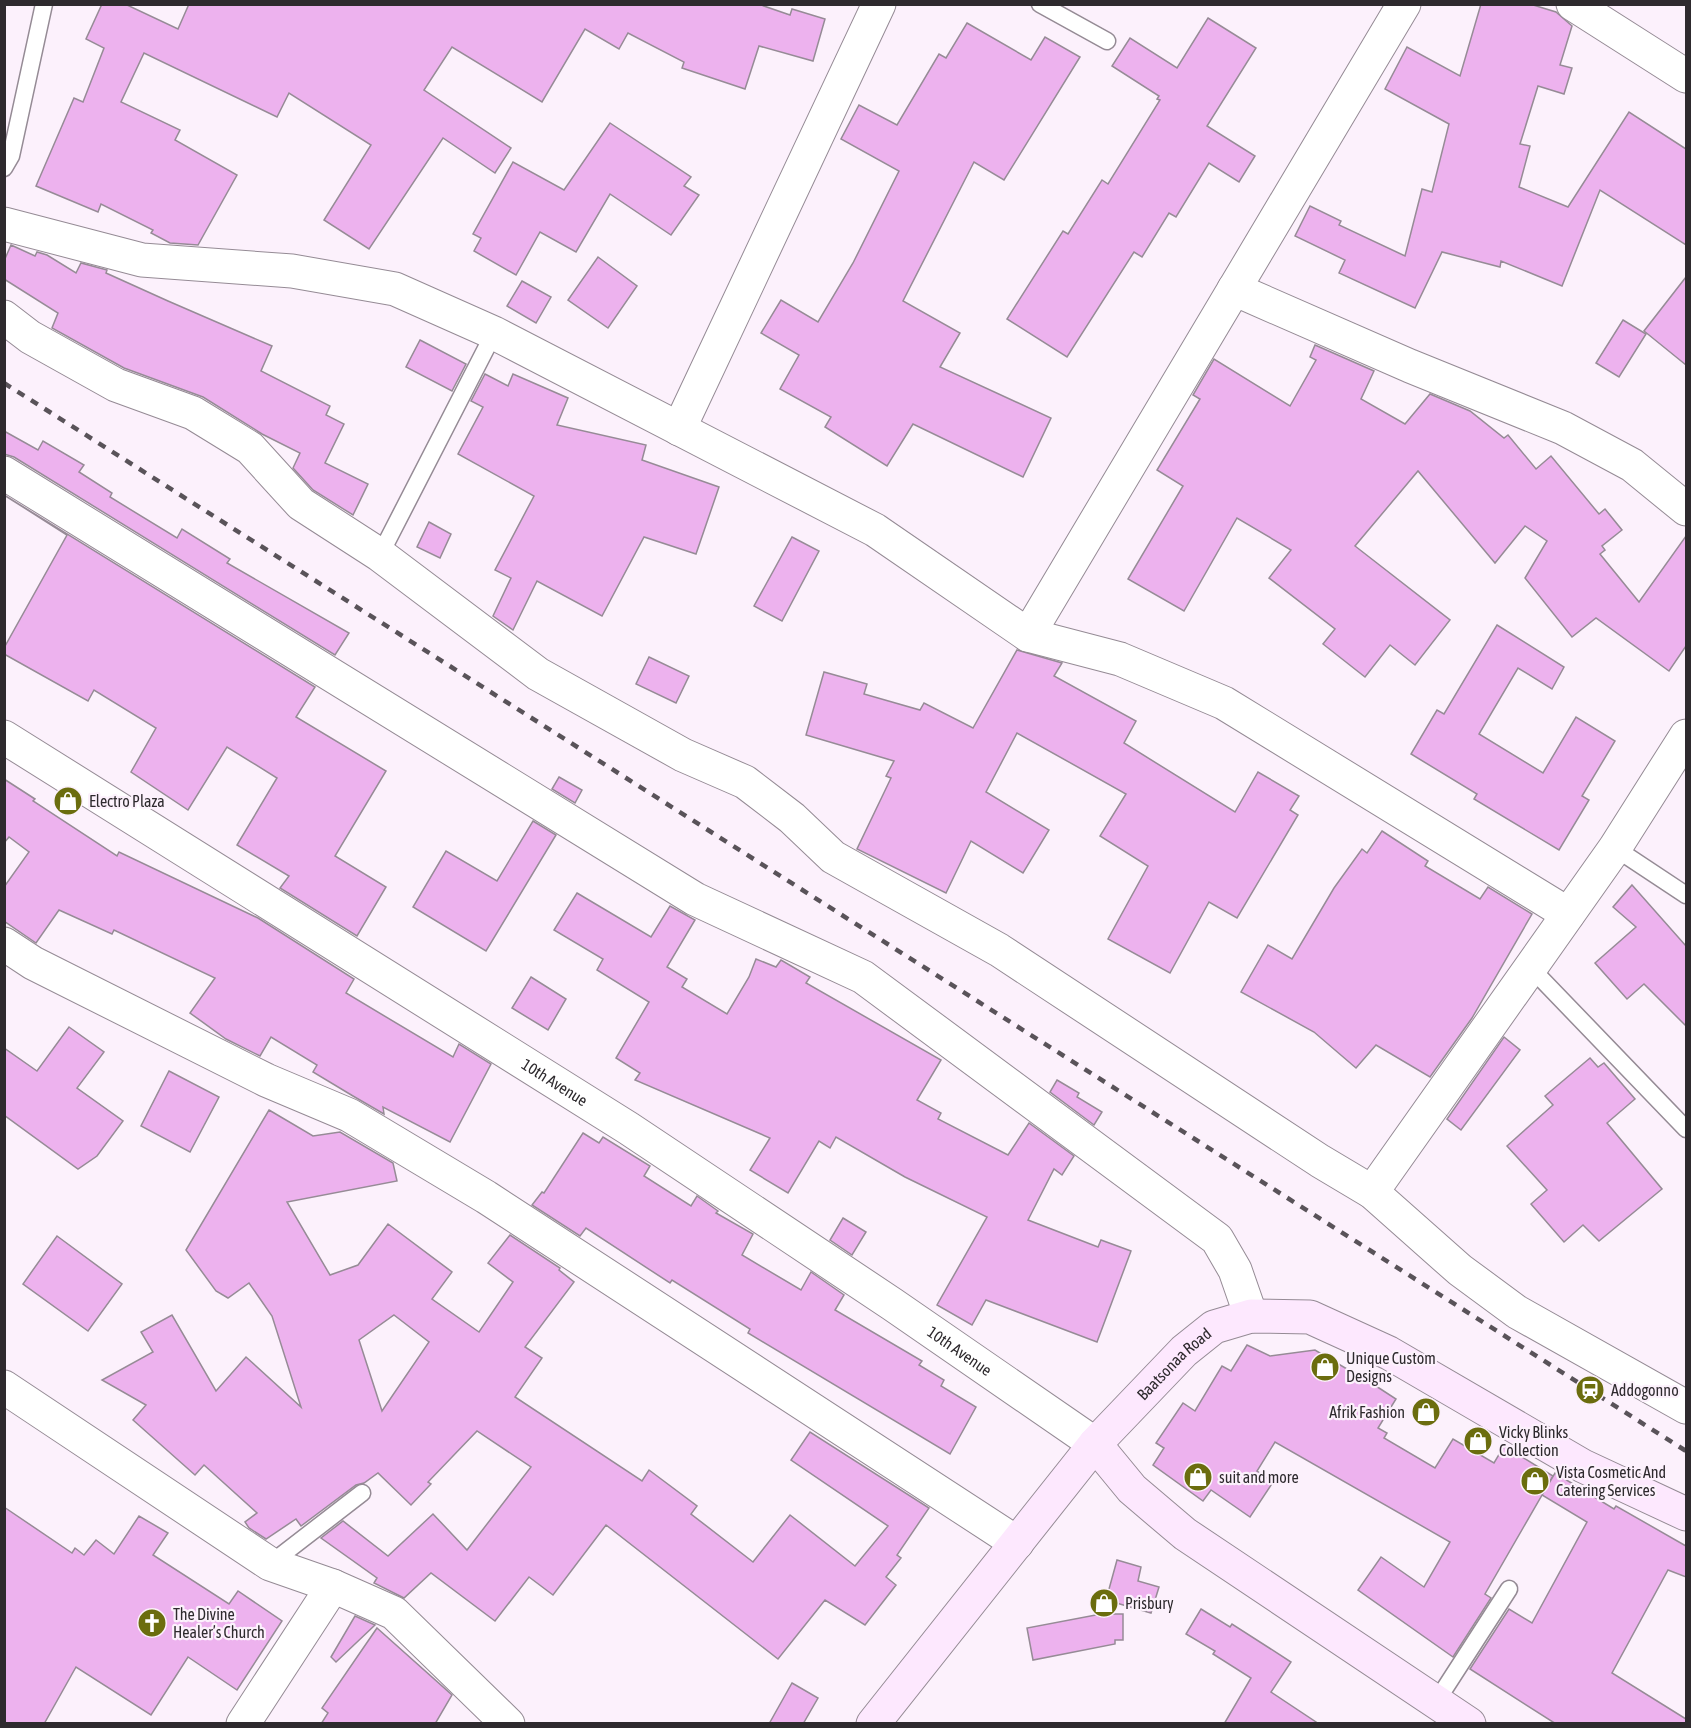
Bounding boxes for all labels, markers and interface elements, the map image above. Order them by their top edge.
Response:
shop icon: Electro Plaza [52,785,84,817]
place label: Electro Plaza [89,792,165,810]
street label: 10th Avenue [519,1055,591,1109]
street label: 10th Avenue [924,1322,995,1379]
street label: Baatsonaa Road [1133,1324,1214,1403]
place label: Unique Custom Designs [1346,1349,1436,1386]
shop icon: Unique Custom Designs [1309,1351,1341,1383]
station icon: Addogonno [1574,1374,1606,1406]
place label: Addogonno [1611,1381,1679,1400]
shop icon: Afrik Fashion [1410,1396,1442,1428]
place label: Afrik Fashion [1329,1403,1405,1421]
place label: Vicky Blinks Collection [1499,1423,1569,1459]
shop icon: Vicky Blinks Collection [1462,1425,1494,1457]
shop icon: suit and more [1182,1461,1214,1493]
place label: Vista Cosmetic And Catering Services [1556,1463,1666,1500]
shop icon: Vista Cosmetic And Catering Services [1519,1465,1551,1497]
place label: suit and more [1219,1468,1299,1486]
shop icon: Prisbury [1088,1587,1120,1619]
place label: Prisbury [1125,1594,1174,1613]
place label: The Divine Healer’s Church [173,1605,265,1641]
church icon: The Divine Healer’s Church [136,1607,168,1639]

